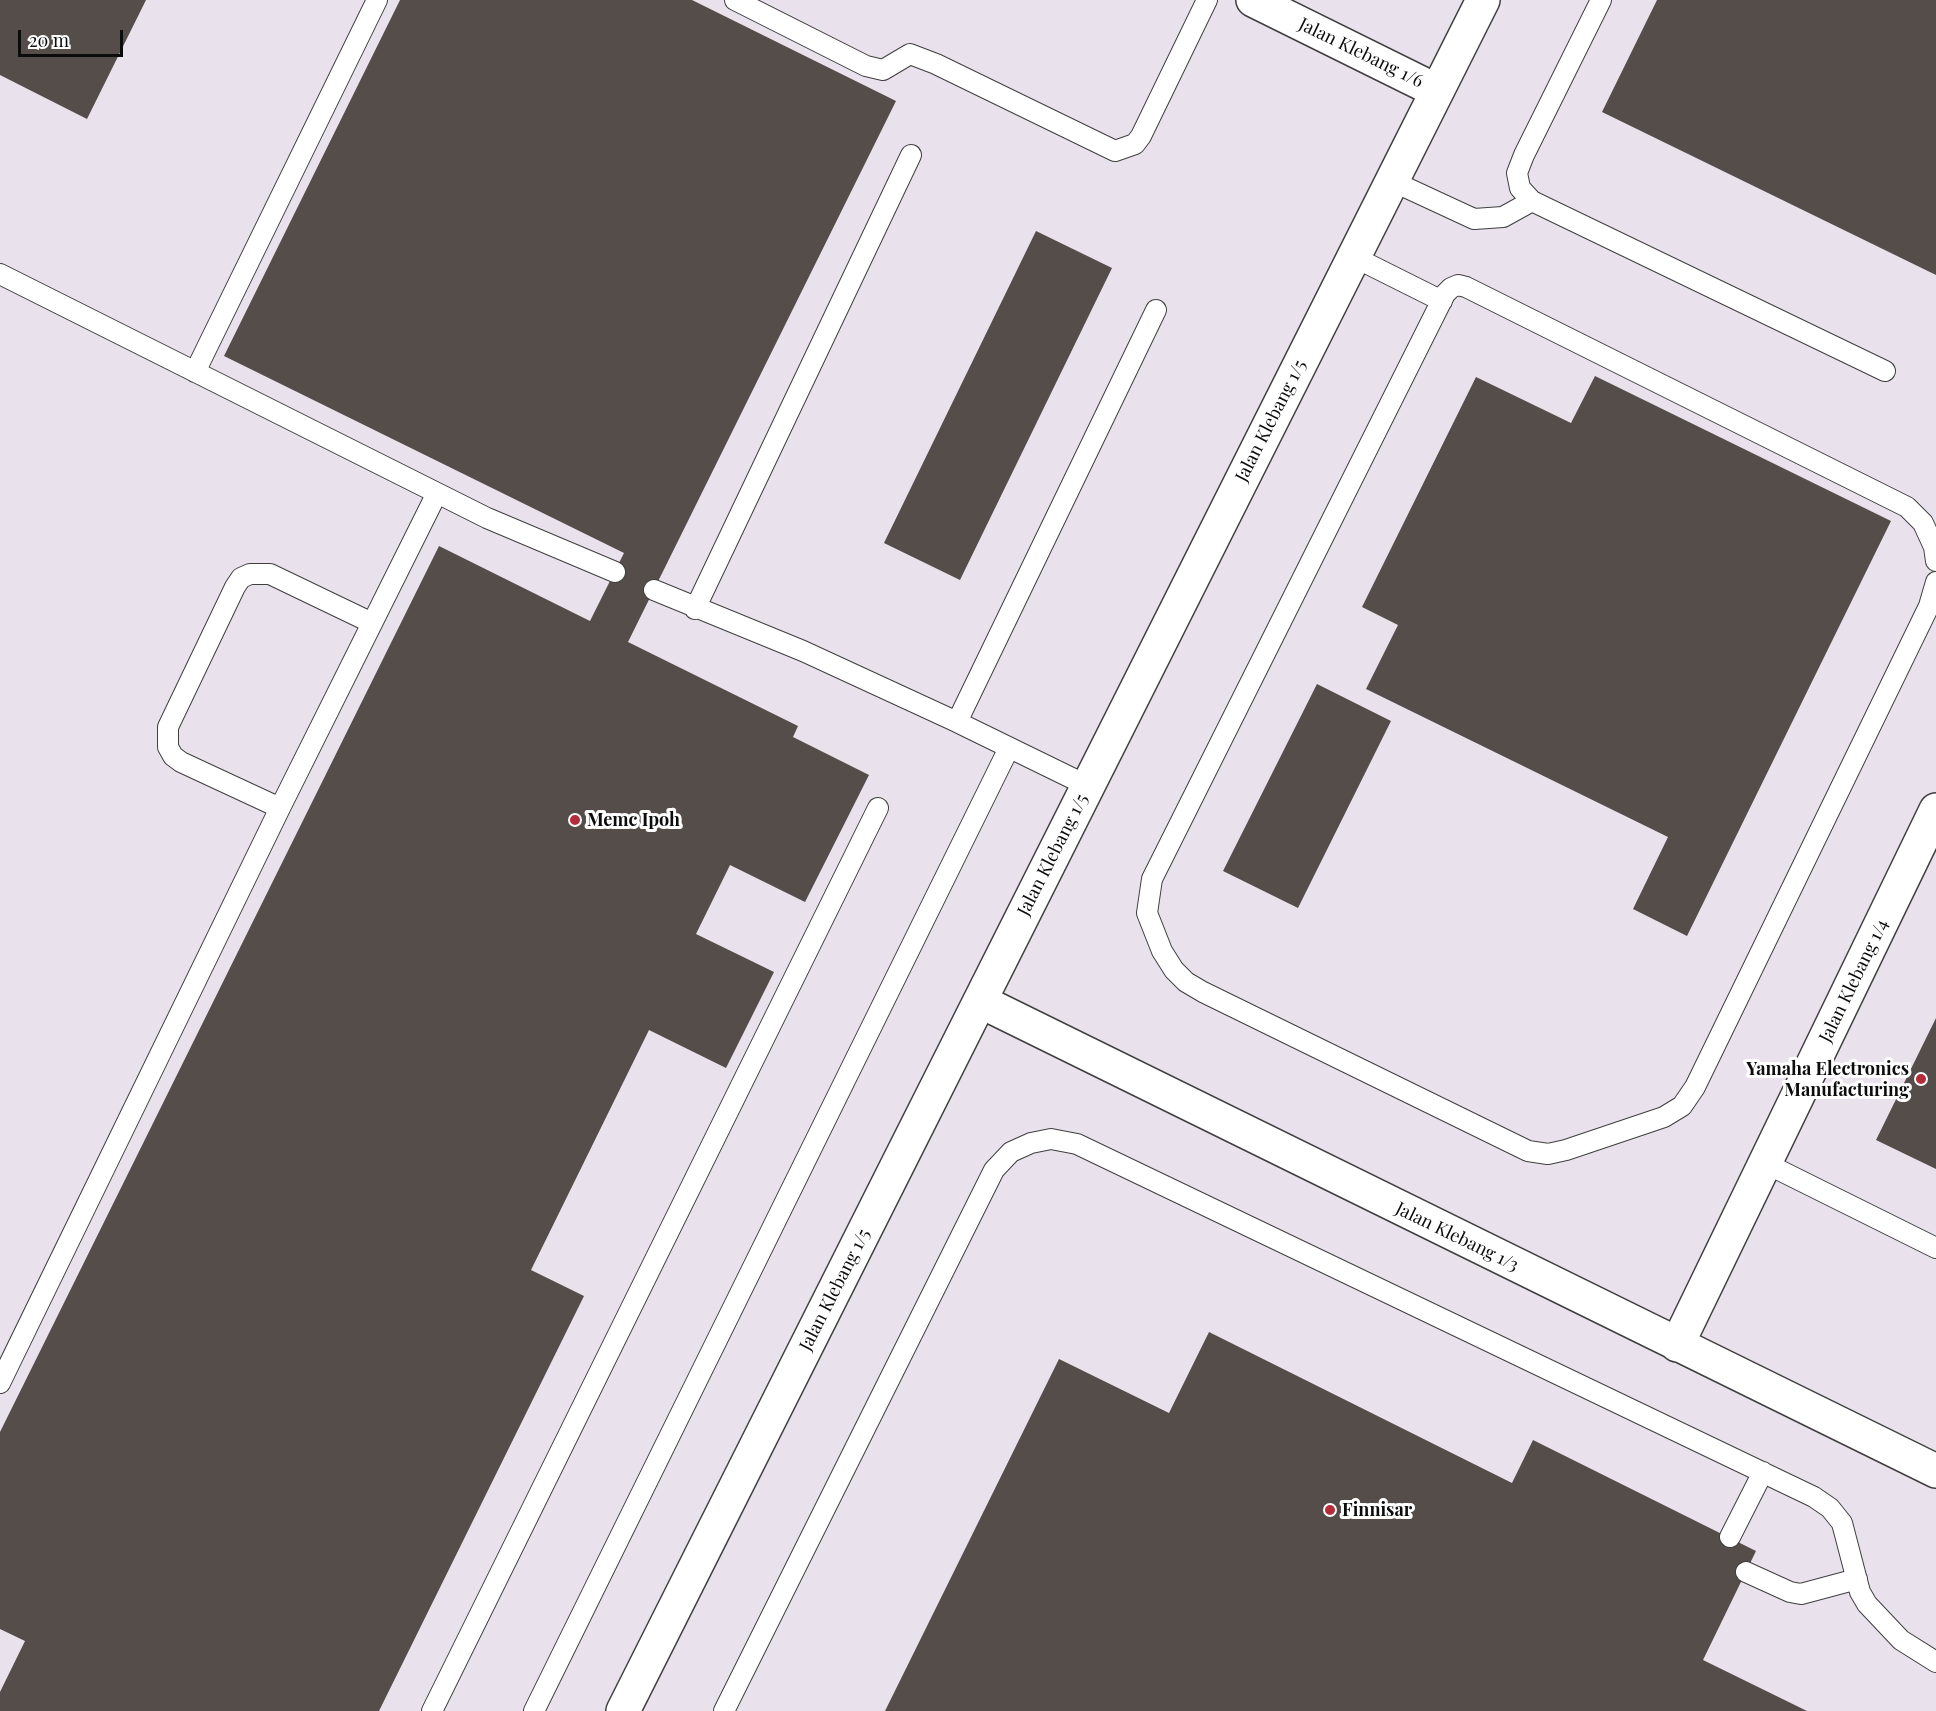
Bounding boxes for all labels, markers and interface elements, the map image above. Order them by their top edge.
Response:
street label: Jalan Klebang 1/6 [1295,14,1427,92]
scale bar [21,18,126,56]
text: 20 m [29,28,69,52]
street label: Jalan Klebang 1/5 [1231,357,1311,485]
street label: Jalan Klebang 1/5 [1013,791,1093,919]
place label: Memc Ipoh [587,809,680,831]
marker: Memc Ipoh [568,813,582,827]
street label: Jalan Klebang 1/4 [1815,916,1893,1046]
place label: Yamaha Electronics Manufacturing [1746,1058,1909,1100]
marker: Yamaha Electronics Manufacturing [1914,1072,1928,1086]
street label: Jalan Klebang 1/3 [1392,1198,1522,1276]
street label: Jalan Klebang 1/5 [795,1226,875,1354]
place label: Finnisar [1342,1499,1412,1521]
marker: Finnisar [1323,1503,1337,1517]

